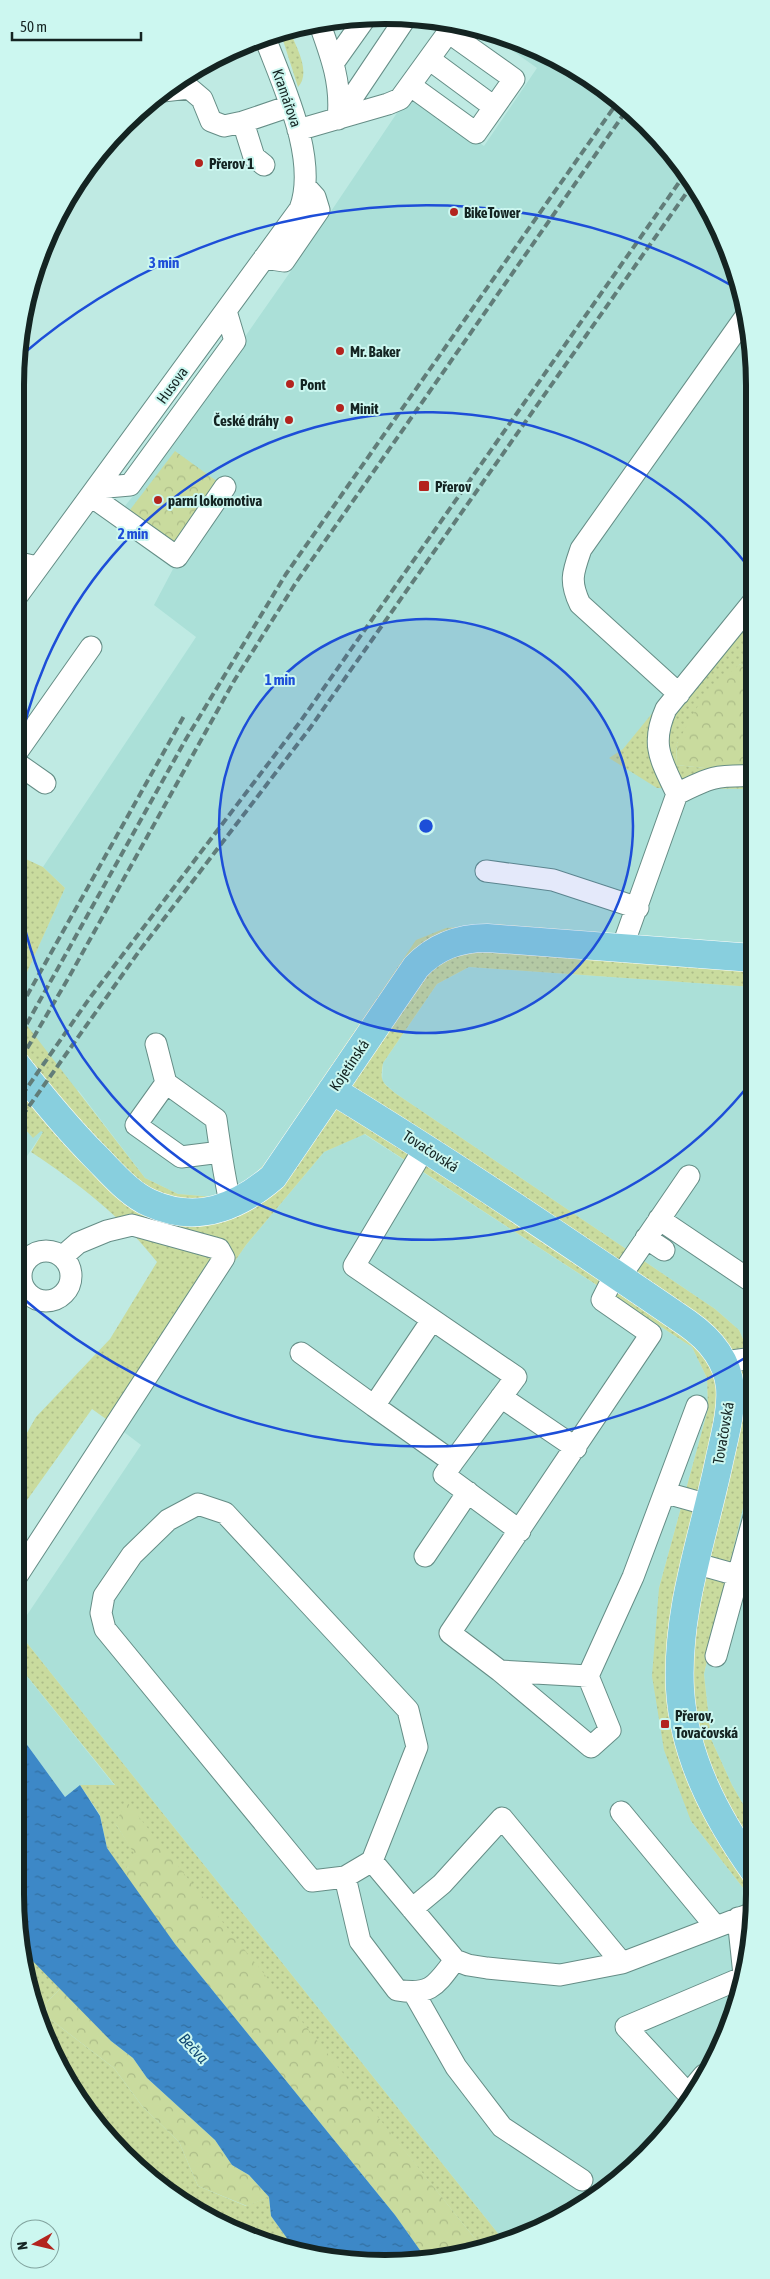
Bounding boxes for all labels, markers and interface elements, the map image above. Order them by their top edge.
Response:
scale bar [12,10,141,42]
text: 50 m [20,18,47,35]
street label: Kramářova [269,67,305,129]
place label: Přerov 1 [209,155,254,172]
marker: Přerov 1 [193,157,205,169]
place label: BikeTower [464,204,521,221]
marker: BikeTower [448,206,460,218]
text: 3 min [149,254,179,271]
place label: Mr. Baker [350,343,401,360]
marker: Mr. Baker [334,345,346,357]
street label: Husova [153,363,191,407]
place label: Pont [300,376,327,393]
marker: Pont [284,378,296,390]
place label: Minit [350,400,379,417]
marker: Minit [334,402,346,414]
place label: České dráhy [213,412,280,429]
marker: České dráhy [283,414,295,426]
place label: Přerov [435,478,472,495]
marker: Přerov [417,479,431,493]
place label: parní lokomotiva [168,492,262,509]
marker: parní lokomotiva [152,494,164,506]
text: 2 min [118,525,148,542]
text: 1 min [265,671,295,688]
centre of rings [417,817,435,835]
street label: Kojetínská [326,1036,372,1094]
street label: Tovačovská [400,1127,462,1175]
street label: Tovačovská [709,1400,737,1466]
place label: Přerov, Tovačovská [675,1707,738,1741]
marker: Přerov, Tovačovská [659,1718,671,1730]
water label: Bečva [176,2029,213,2067]
north arrow [10,2219,60,2269]
text: N [14,2241,31,2251]

